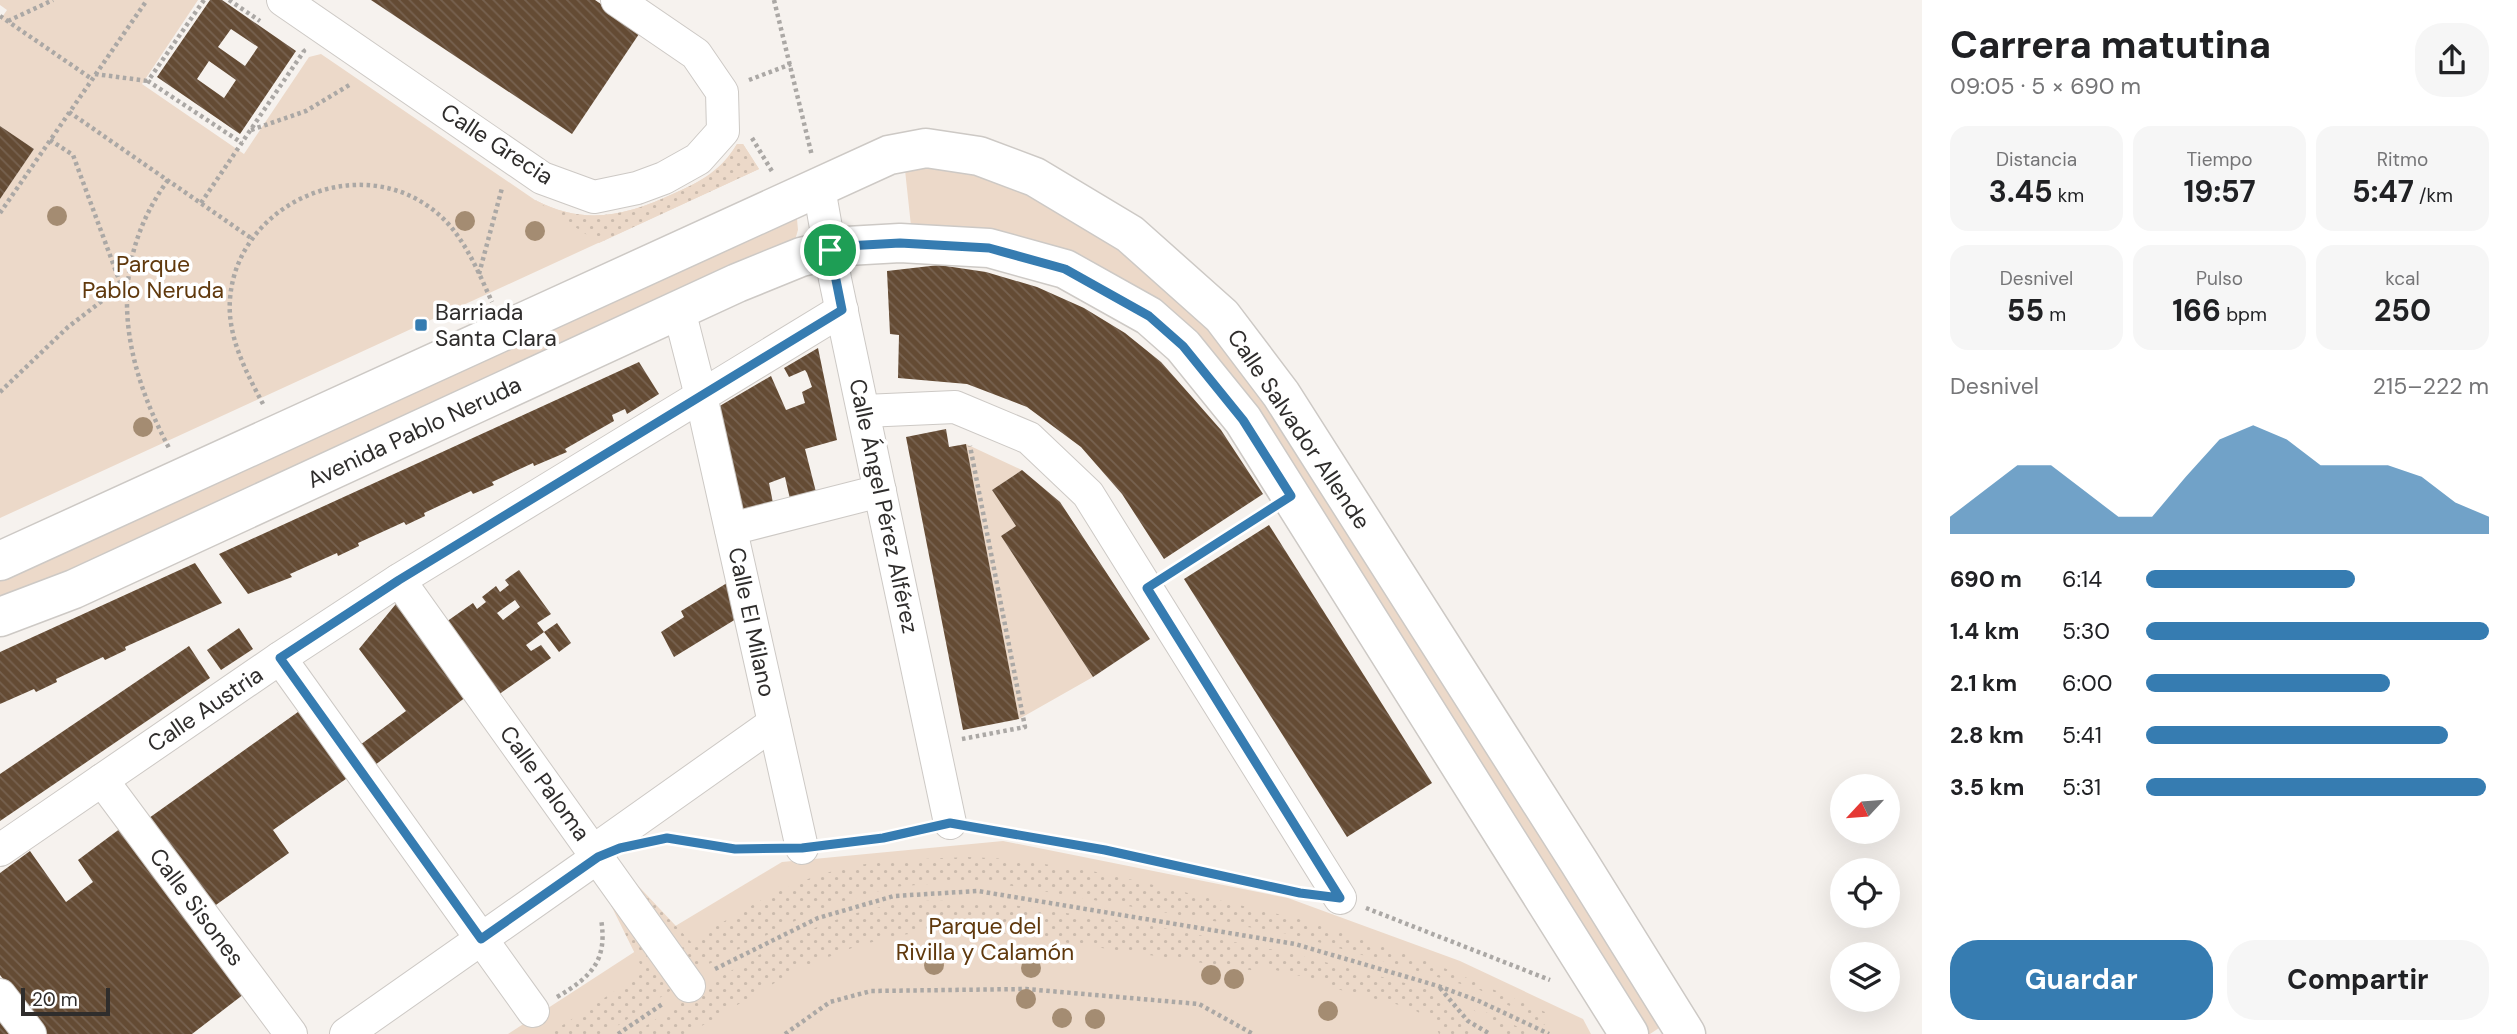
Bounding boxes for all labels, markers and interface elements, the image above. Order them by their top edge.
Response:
text: Carrera matutina [1950,20,2271,70]
button: share [2415,23,2489,97]
text: 09:05 · 5 × 690 m [1950,71,2141,101]
street label: Calle Grecia [435,97,559,191]
text: Distancia [1996,147,2077,172]
text: Tiempo [2186,147,2253,172]
text: Ritmo [2377,147,2428,172]
text: 3.45 [1989,172,2053,211]
text: 19:57 [2183,172,2256,211]
text: 5:47 [2352,172,2414,211]
text: km [2053,183,2084,208]
text: /km [2414,183,2453,208]
pin [800,220,860,280]
icon: arrive [811,231,849,269]
park label: Parque Pablo Neruda [82,249,224,305]
text: Desnivel [2000,266,2073,291]
text: Pulso [2196,266,2243,291]
text: kcal [2385,266,2420,291]
text: 55 [2007,291,2044,330]
text: 166 [2172,291,2221,330]
text: 250 [2374,291,2431,330]
place label: Barriada Santa Clara [435,297,557,353]
text: m [2044,302,2066,327]
text: bpm [2221,302,2267,327]
marker: Barriada Santa Clara [413,317,429,333]
street label: Calle Salvador Allende [1221,323,1377,535]
street label: Avenida Pablo Neruda [302,369,526,495]
text: Desnivel [1950,371,2039,401]
text: 215–222 m [2373,371,2489,401]
street label: Calle Ángel Pérez Alférez [842,376,926,636]
street label: Calle El Milano [722,545,782,699]
text: 690 m [1950,564,2022,594]
text: 6:14 [2062,564,2102,594]
text: 1.4 km [1950,616,2019,646]
text: 5:30 [2062,616,2110,646]
street label: Calle Austria [141,659,269,759]
text: 2.1 km [1950,668,2017,698]
text: 6:00 [2062,668,2113,698]
street label: Calle Paloma [493,719,597,847]
text: 2.8 km [1950,720,2024,750]
text: 5:41 [2062,720,2102,750]
text: 3.5 km [1950,772,2024,802]
text: 5:31 [2062,772,2101,802]
north arrow [1830,774,1900,844]
map controls [1830,774,1900,1012]
street label: Calle Sisones [143,842,251,972]
button: locate [1830,858,1900,928]
park label: Parque del Rivilla y Calamón [896,911,1074,967]
button: Guardar [1950,940,2213,1020]
button: Compartir [2227,940,2489,1020]
button: layers [1830,942,1900,1012]
scale bar [21,985,110,1017]
text: 20 m [32,987,78,1012]

